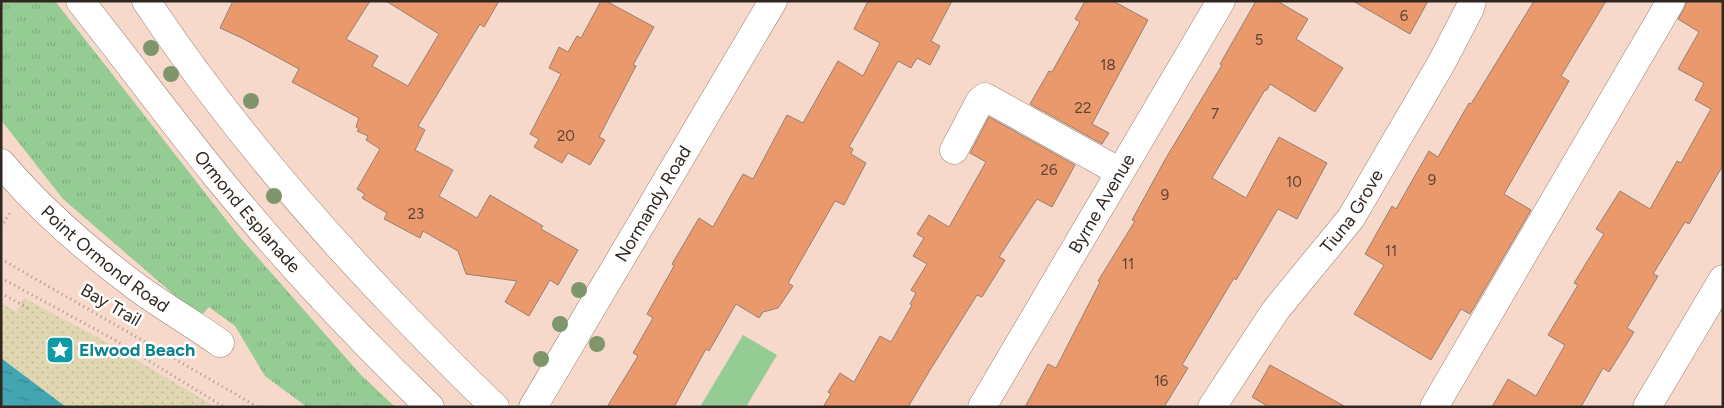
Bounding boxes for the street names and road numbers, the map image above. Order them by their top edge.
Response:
street label: Normandy Road [610,142,696,266]
street label: Ormond Esplanade [189,146,305,278]
street label: Byrne Avenue [1064,150,1140,257]
street label: Tiuna Grove [1316,165,1388,258]
street label: Point Ormond Road [36,201,173,317]
street label: Bay Trail [77,279,145,331]

